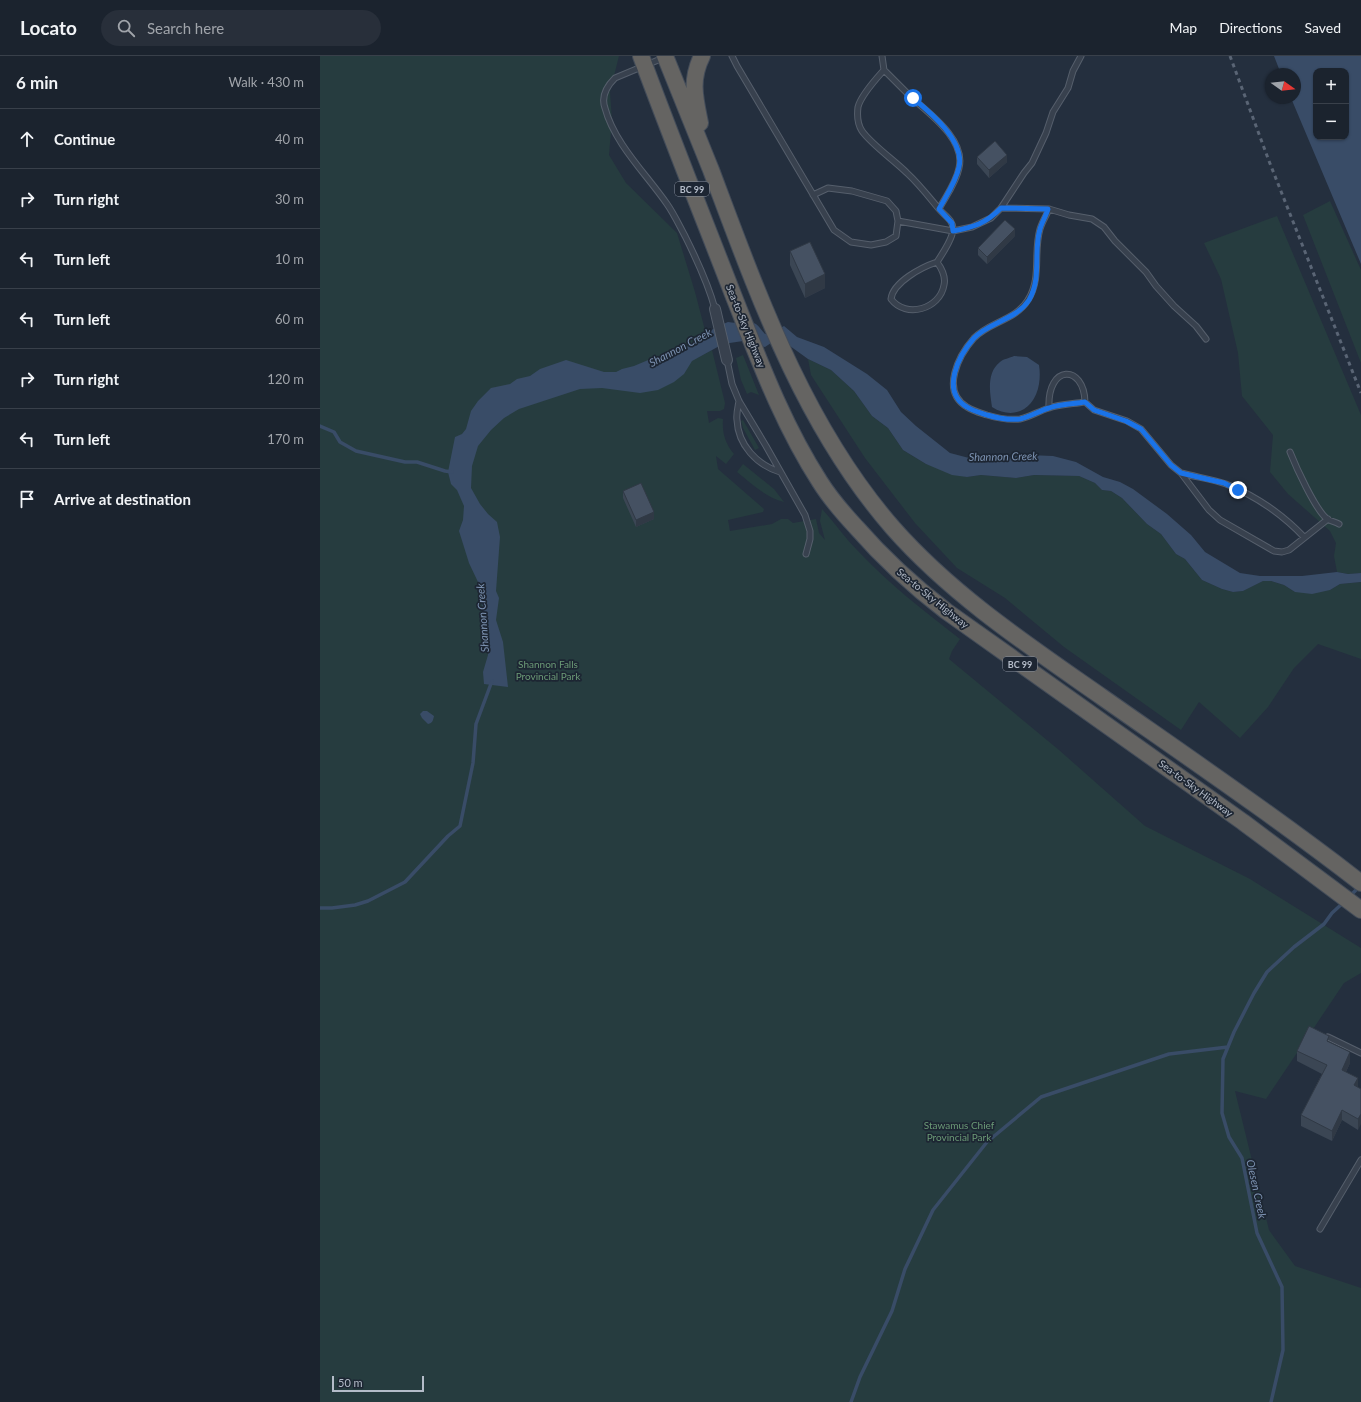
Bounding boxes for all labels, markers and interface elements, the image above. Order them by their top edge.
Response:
search box [101,10,381,46]
text: Locato [20,16,77,39]
icon: search [115,17,137,39]
text: Search here [147,19,224,37]
text: Map [1170,19,1197,36]
text: Directions [1219,19,1282,36]
text: Saved [1304,19,1341,36]
north arrow [1265,68,1301,104]
map controls [1313,68,1349,140]
button: + [1313,68,1349,104]
text: 6 min [16,72,58,93]
text: Walk · 430 m [228,74,304,90]
route start [904,89,922,107]
button: − [1313,104,1349,140]
icon: ahead [16,128,38,150]
text: Continue [54,130,115,148]
text: 40 m [275,131,304,147]
road number: BC 99 [675,182,709,196]
icon: right [16,188,38,210]
text: Turn right [54,190,119,208]
text: 30 m [275,191,304,207]
icon: left [16,248,38,270]
text: Turn left [54,250,110,268]
text: 10 m [275,251,304,267]
street label: Sea-to-Sky Highway [724,283,768,370]
icon: left [16,308,38,330]
text: Turn left [54,310,110,328]
text: 60 m [275,311,304,327]
water label: Shannon Creek [647,325,714,369]
icon: right [16,368,38,390]
text: Turn right [54,370,119,388]
text: 120 m [267,371,304,387]
icon: left [16,428,38,450]
text: Turn left [54,430,110,448]
text: 170 m [267,431,304,447]
water label: Shannon Creek [968,449,1038,463]
route end [1229,481,1247,499]
icon: arrive [16,488,38,510]
text: Arrive at destination [54,490,191,508]
street label: Sea-to-Sky Highway [895,565,972,631]
water label: Shannon Creek [473,582,491,653]
road number: BC 99 [1003,657,1037,671]
park label: Shannon Falls Provincial Park [516,658,581,682]
street label: Sea-to-Sky Highway [1157,757,1236,819]
park label: Stawamus Chief Provincial Park [924,1119,995,1143]
water label: Olesen Creek [1244,1158,1270,1220]
scale bar [332,1374,424,1393]
text: 50 m [338,1376,363,1389]

